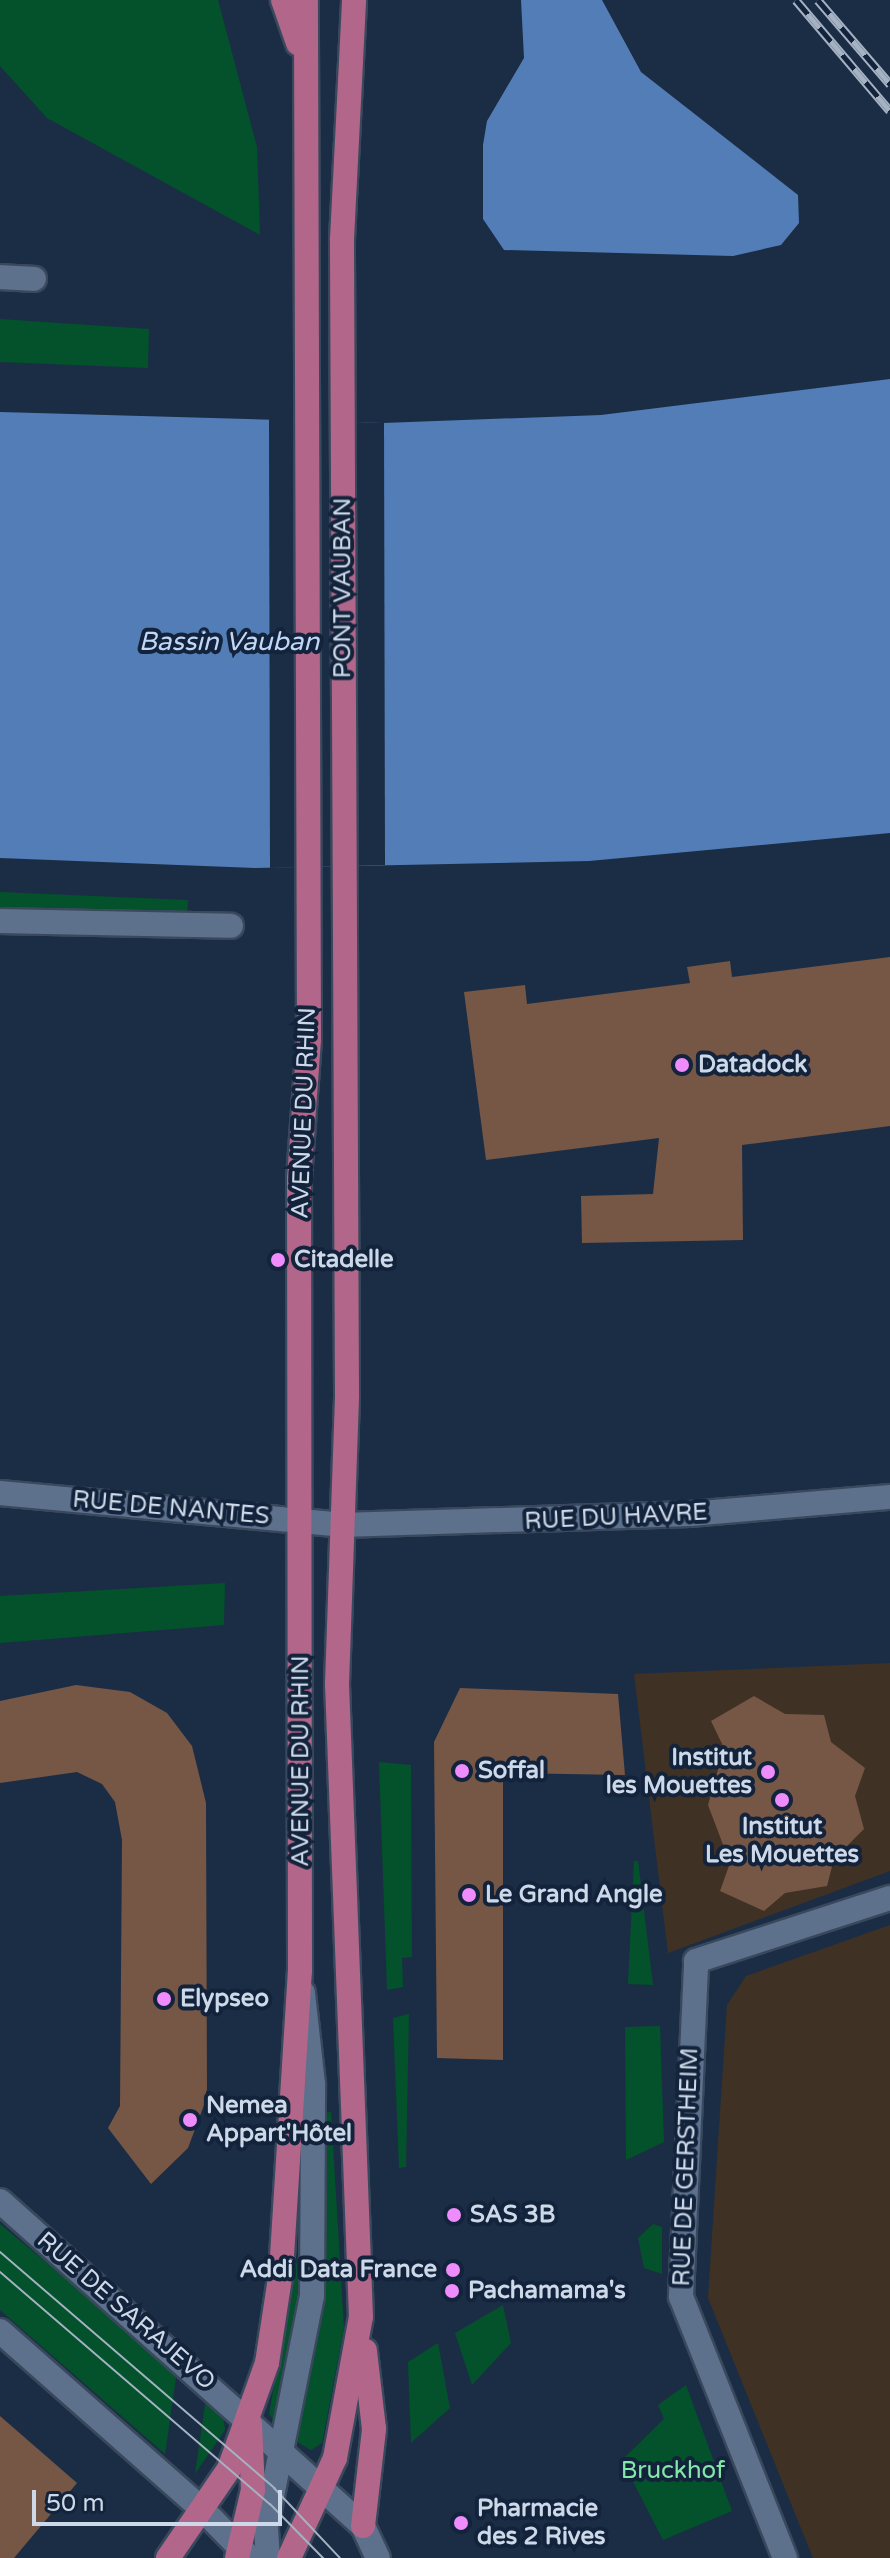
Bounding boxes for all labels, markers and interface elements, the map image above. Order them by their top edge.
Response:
street label: PONT VAUBAN [329,498,357,678]
water label: Bassin Vauban [139,626,319,658]
street label: AVENUE DU RHIN [286,1007,322,1219]
place label: Datadock [698,1051,807,1079]
marker: Datadock [673,1056,691,1074]
place label: Citadelle [294,1246,394,1274]
marker: Citadelle [269,1251,287,1269]
street label: RUE DE NANTES [71,1485,271,1531]
street label: RUE DU HAVRE [524,1498,708,1536]
street label: AVENUE DU RHIN [287,1655,315,1867]
place label: Institut les Mouettes [606,1744,752,1800]
place label: Soffal [478,1757,545,1785]
marker: Soffal [453,1762,471,1780]
marker: Institut les Mouettes [759,1763,777,1781]
marker: Institut Les Mouettes [773,1791,791,1809]
place label: Institut Les Mouettes [705,1813,859,1869]
place label: Le Grand Angle [485,1881,663,1909]
marker: Le Grand Angle [460,1886,478,1904]
place label: Elypseo [180,1985,269,2013]
marker: Elypseo [155,1990,173,2008]
street label: RUE DE GERSTHEIM [667,2047,705,2287]
place label: Nemea Appart'Hôtel [206,2092,352,2148]
marker: Nemea Appart'Hôtel [181,2111,199,2129]
place label: SAS 3B [470,2201,555,2229]
marker: SAS 3B [445,2206,463,2224]
street label: RUE DE SARAJEVO [31,2226,221,2396]
place label: Addi Data France [239,2256,437,2284]
marker: Addi Data France [444,2261,462,2279]
place label: Pachamama's [468,2277,626,2305]
marker: Pachamama's [443,2282,461,2300]
park label: Bruckhof [621,2457,725,2485]
scale bar [36,2474,286,2524]
text: 50 m [46,2489,104,2518]
place label: Pharmacie des 2 Rives [477,2495,606,2551]
marker: Pharmacie des 2 Rives [452,2514,470,2532]

